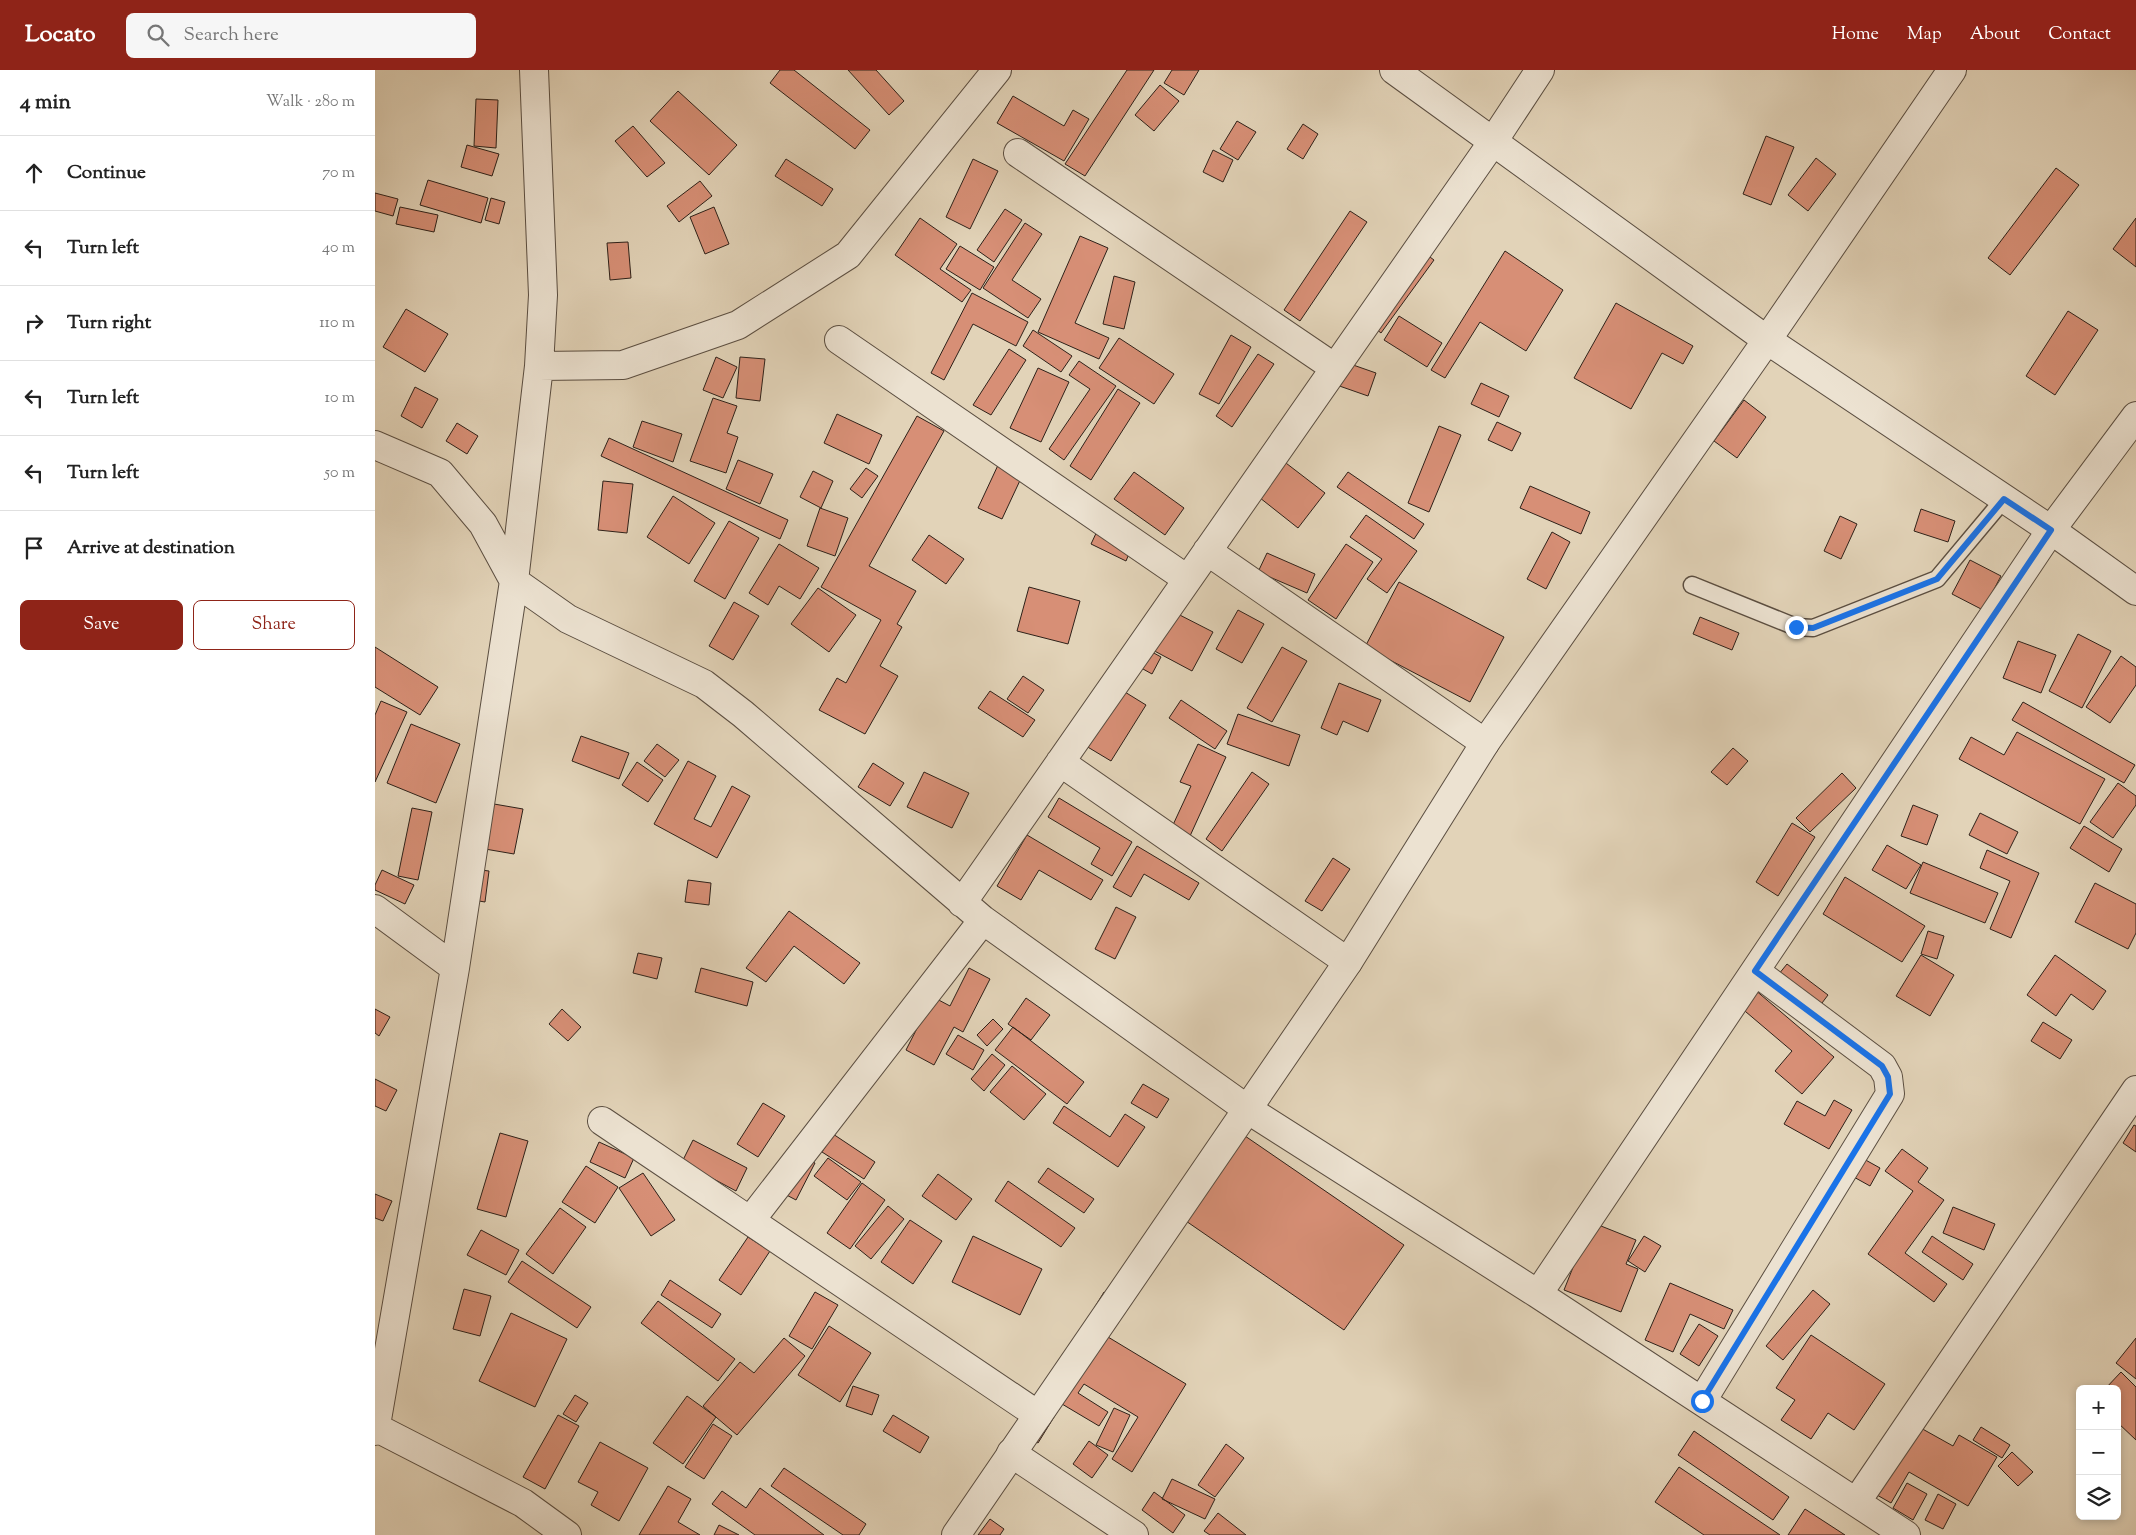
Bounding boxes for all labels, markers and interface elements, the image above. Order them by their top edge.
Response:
search box [126,13,476,58]
text: Locato [25,18,96,52]
icon: search [144,21,172,49]
text: Search here [184,22,279,49]
text: Home [1832,22,1879,48]
text: Map [1907,22,1942,48]
text: About [1970,22,2020,48]
text: Contact [2048,22,2111,48]
text: 4 min [20,88,71,118]
text: Walk · 280 m [266,91,355,114]
icon: ahead [20,159,48,187]
text: Continue [67,160,146,187]
text: 70 m [322,162,355,185]
icon: left [20,234,48,262]
text: Turn left [67,235,139,262]
text: 40 m [322,237,355,260]
icon: right [20,309,48,337]
text: Turn right [67,310,151,337]
text: 110 m [319,312,355,335]
icon: left [20,384,48,412]
text: Turn left [67,385,139,412]
text: 10 m [325,387,355,410]
icon: left [20,459,48,487]
text: Turn left [67,460,139,487]
text: 50 m [324,462,355,485]
icon: arrive [20,534,48,562]
text: Arrive at destination [67,535,235,562]
button: Save [20,600,183,650]
button: Share [193,600,355,650]
route end [1785,616,1808,639]
map controls [2076,1385,2121,1520]
button: + [2076,1385,2121,1430]
route start [1691,1390,1714,1413]
button: − [2076,1430,2121,1475]
button: layers [2076,1475,2121,1520]

